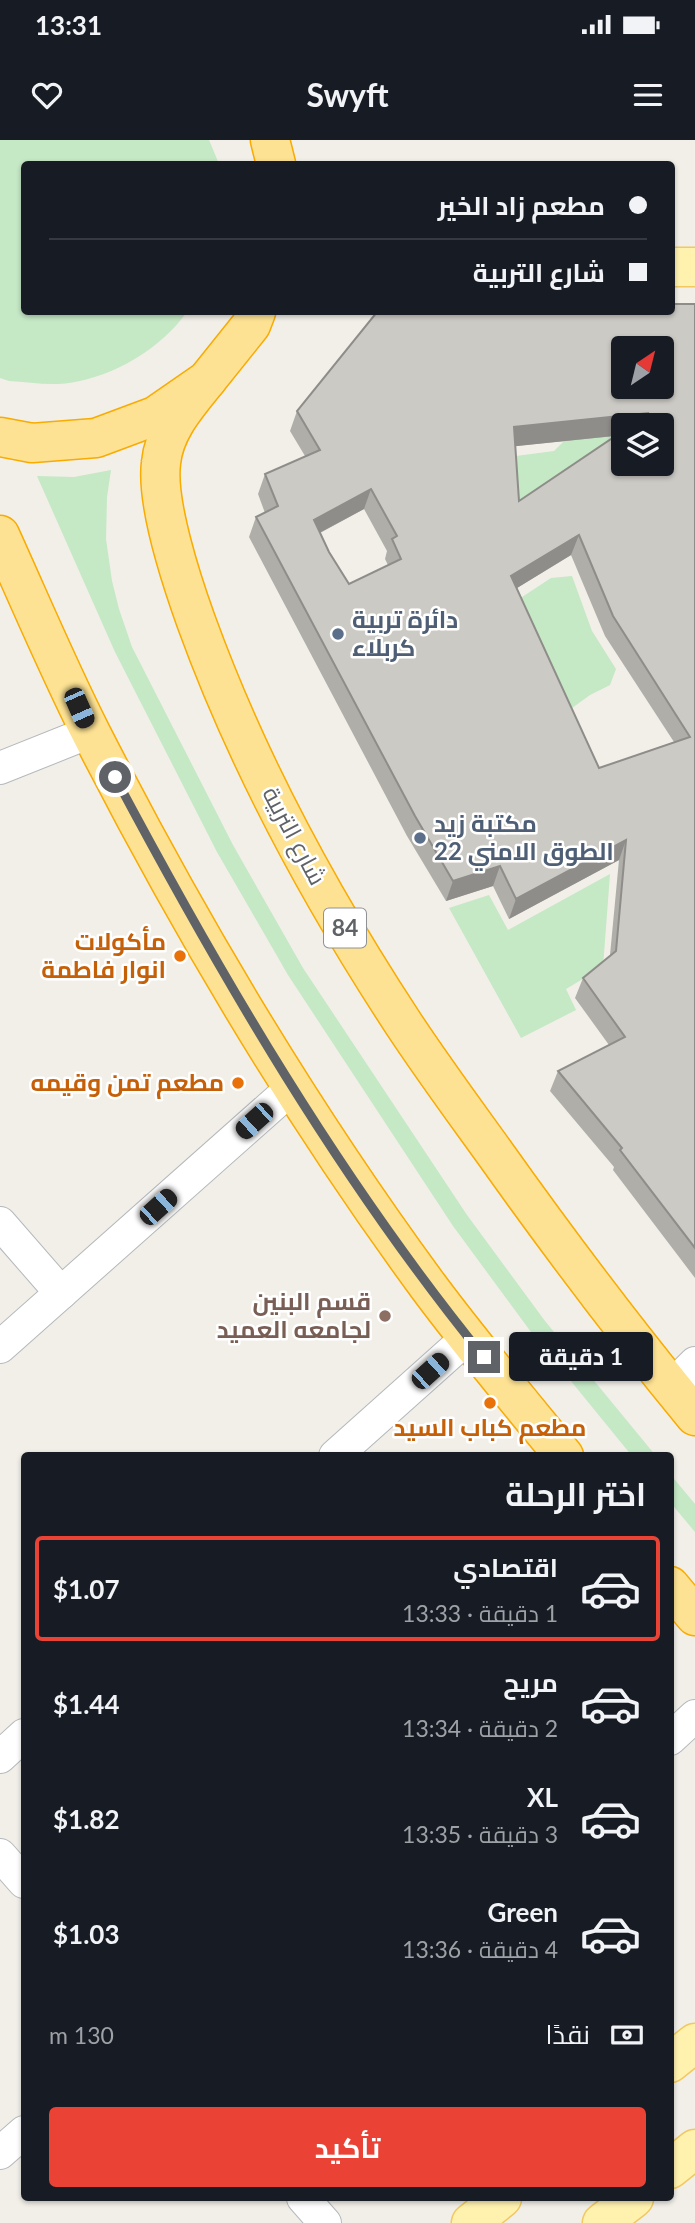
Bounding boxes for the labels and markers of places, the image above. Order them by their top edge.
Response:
place label: دائرة تربية كربلاء [352,604,458,662]
marker: دائرة تربية كربلاء [330,626,346,642]
place label: مكتبة زيد الطوق الامني 22 [434,808,614,871]
marker: مكتبة زيد الطوق الامني 22 [412,830,428,846]
place label: مأكولات انوار فاطمة [41,926,166,984]
marker: مأكولات انوار فاطمة [172,948,188,964]
place label: مطعم تمن وقيمه [31,1067,224,1099]
marker: مطعم تمن وقيمه [230,1075,246,1091]
place label: قسم البنين لجامعه العميد [217,1286,371,1343]
marker: قسم البنين لجامعه العميد [377,1308,393,1324]
marker: مطعم كباب السيد [482,1395,498,1411]
place label: مطعم كباب السيد [394,1412,586,1444]

